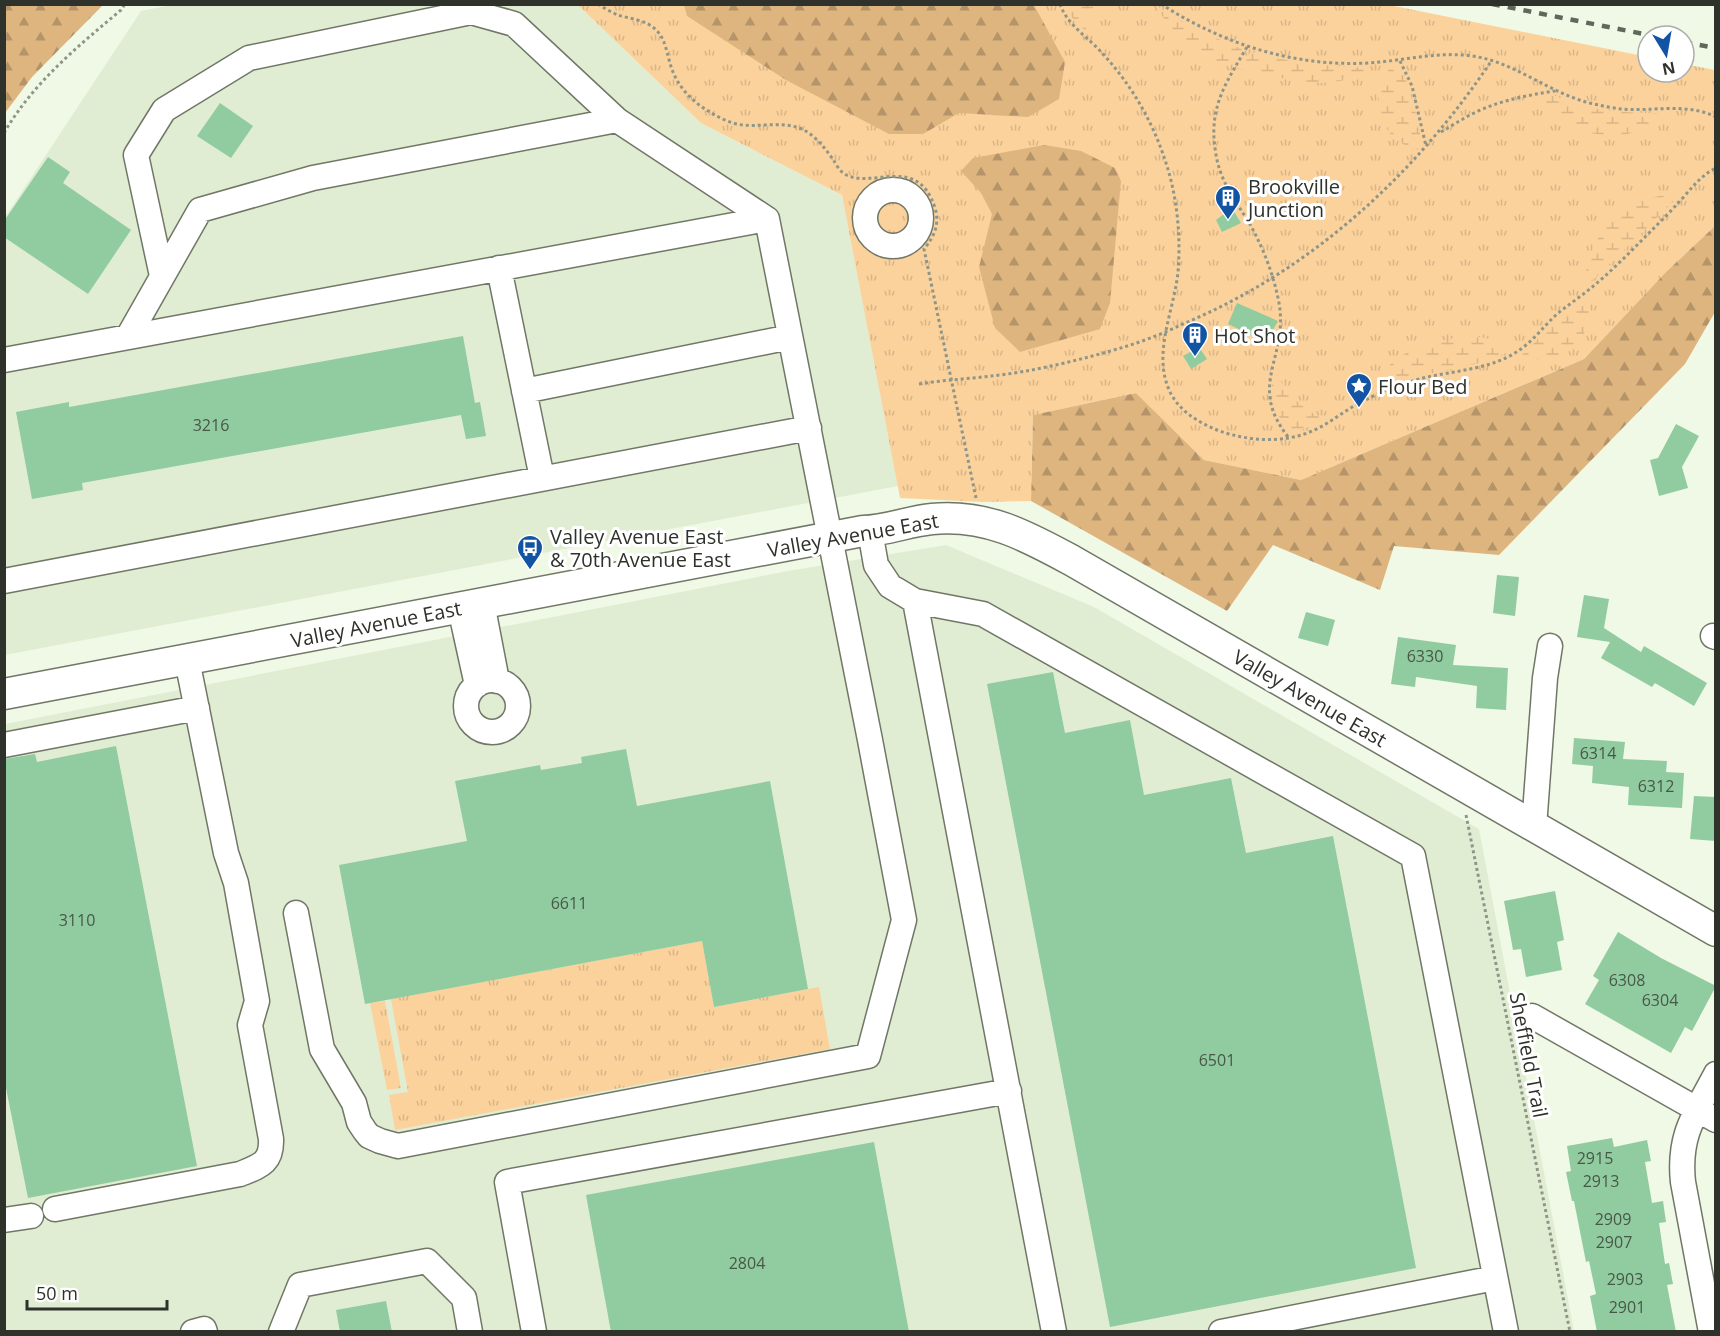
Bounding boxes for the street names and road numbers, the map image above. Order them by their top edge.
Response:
street label: Valley Avenue East [765,507,941,563]
street label: Valley Avenue East [288,594,464,654]
street label: Valley Avenue East [1228,643,1392,753]
street label: Sheffield Trail [1504,990,1554,1120]

